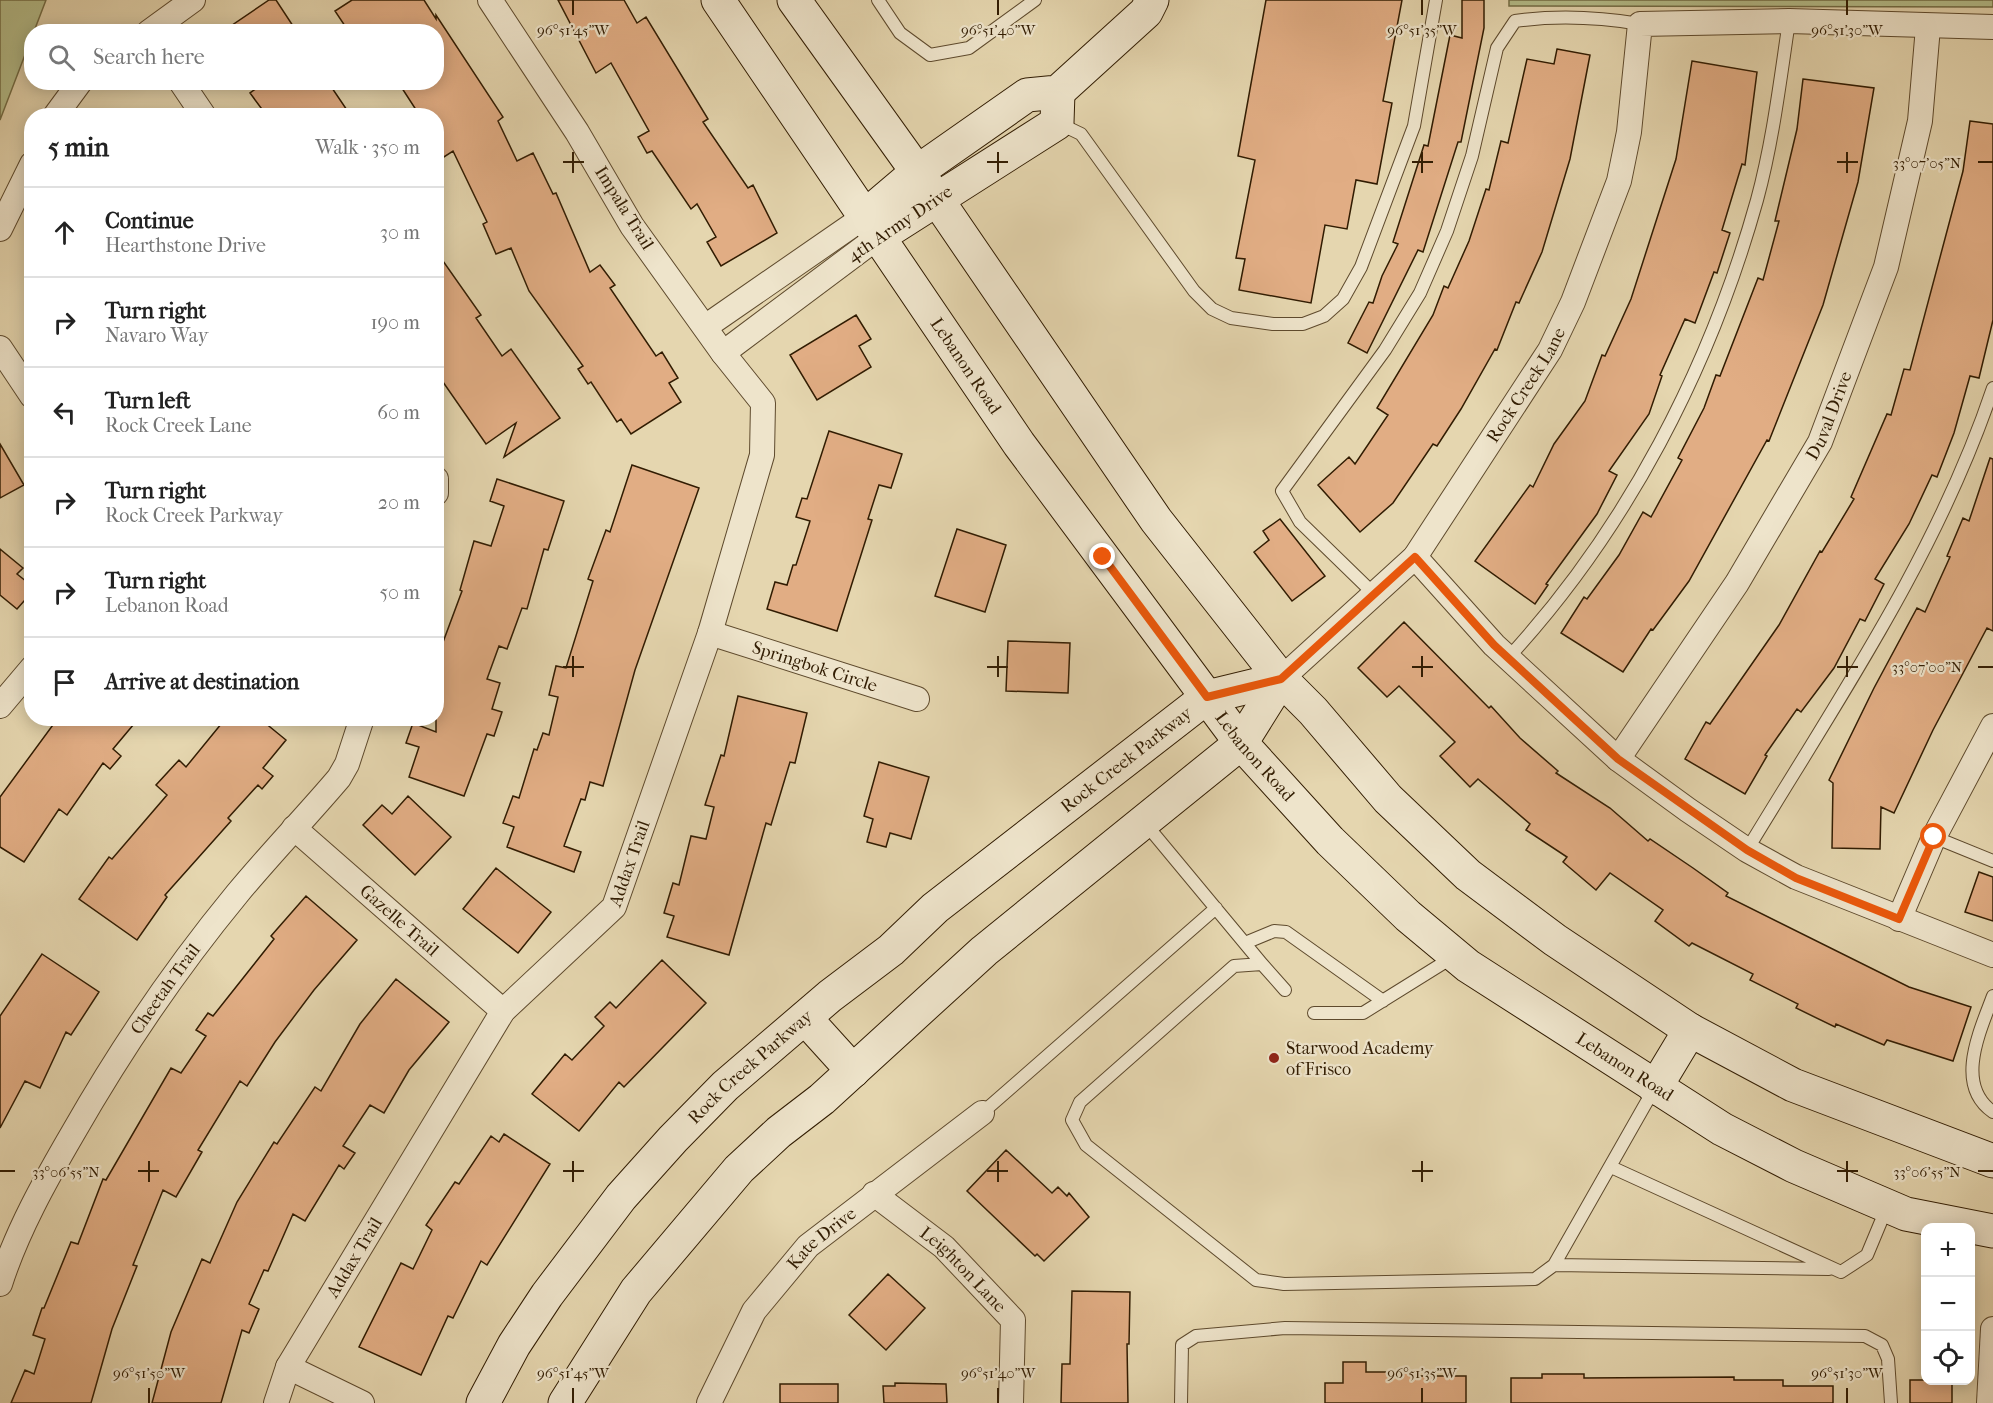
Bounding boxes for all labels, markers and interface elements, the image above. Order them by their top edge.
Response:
text: 96°51'45"W [537,21,610,39]
text: 96°51'40"W [961,21,1036,39]
text: 96°51'35"W [1387,21,1458,39]
text: 96°51'30"W [1811,21,1884,39]
search box [24,24,444,90]
icon: search [45,41,78,74]
text: Search here [93,44,205,70]
text: 5 min [48,132,109,163]
text: Walk · 350 m [315,136,420,159]
text: 33°07'05"N [1893,154,1962,172]
street label: Impala Trail [590,162,658,254]
street label: 4th Army Drive [843,181,957,267]
text: Continue [105,208,194,234]
icon: ahead [48,216,81,249]
text: 30 m [380,221,420,244]
text: Hearthstone Drive [105,234,266,257]
text: Turn right [105,298,206,324]
icon: right [48,306,81,339]
text: 190 m [370,311,420,334]
street label: Lebanon Road [926,314,1006,418]
text: Navaro Way [105,324,208,347]
street label: Rock Creek Lane [1482,324,1570,447]
street label: Duval Drive [1801,368,1856,464]
text: Turn left [105,388,191,414]
icon: left [48,396,81,429]
text: 60 m [377,401,420,424]
text: Rock Creek Lane [105,414,252,437]
text: Turn right [105,478,206,504]
icon: right [48,486,81,519]
text: 20 m [378,491,420,514]
text: Rock Creek Parkway [105,504,283,527]
route end [1089,543,1115,569]
text: Turn right [105,568,206,594]
icon: right [48,576,81,609]
text: 50 m [379,581,420,604]
text: Lebanon Road [105,594,229,617]
street label: Springbok Circle [750,637,880,696]
text: 33°07'00"N [1892,658,1963,676]
icon: arrive [48,666,81,699]
text: Arrive at destination [105,669,299,695]
street label: Rock Creek Parkway [1056,702,1197,817]
street label: Lebanon Road [1211,707,1299,806]
street label: Addax Trail [604,818,654,910]
route start [1920,823,1946,849]
street label: Gazelle Trail [356,880,443,960]
street label: Cheetah Trail [126,940,204,1038]
street label: Rock Creek Parkway [683,1005,818,1128]
street label: Lebanon Road [1572,1028,1678,1106]
place label: Starwood Academy of Frisco [1286,1038,1435,1080]
marker: Starwood Academy of Frisco [1267,1051,1281,1065]
text: 33°06'55"N [32,1163,100,1181]
text: 33°06'55"N [1893,1163,1961,1181]
street label: Kate Drive [782,1203,860,1274]
street label: Addax Trail [321,1213,386,1302]
street label: Leighton Lane [916,1222,1011,1317]
map controls [1921,1223,1975,1385]
button: + [1921,1223,1975,1277]
button: − [1921,1277,1975,1331]
button: locate [1921,1331,1975,1385]
text: 96°51'50"W [113,1364,186,1382]
text: 96°51'45"W [537,1364,610,1382]
text: 96°51'40"W [961,1364,1036,1382]
text: 96°51'35"W [1387,1364,1458,1382]
text: 96°51'30"W [1811,1364,1884,1382]

